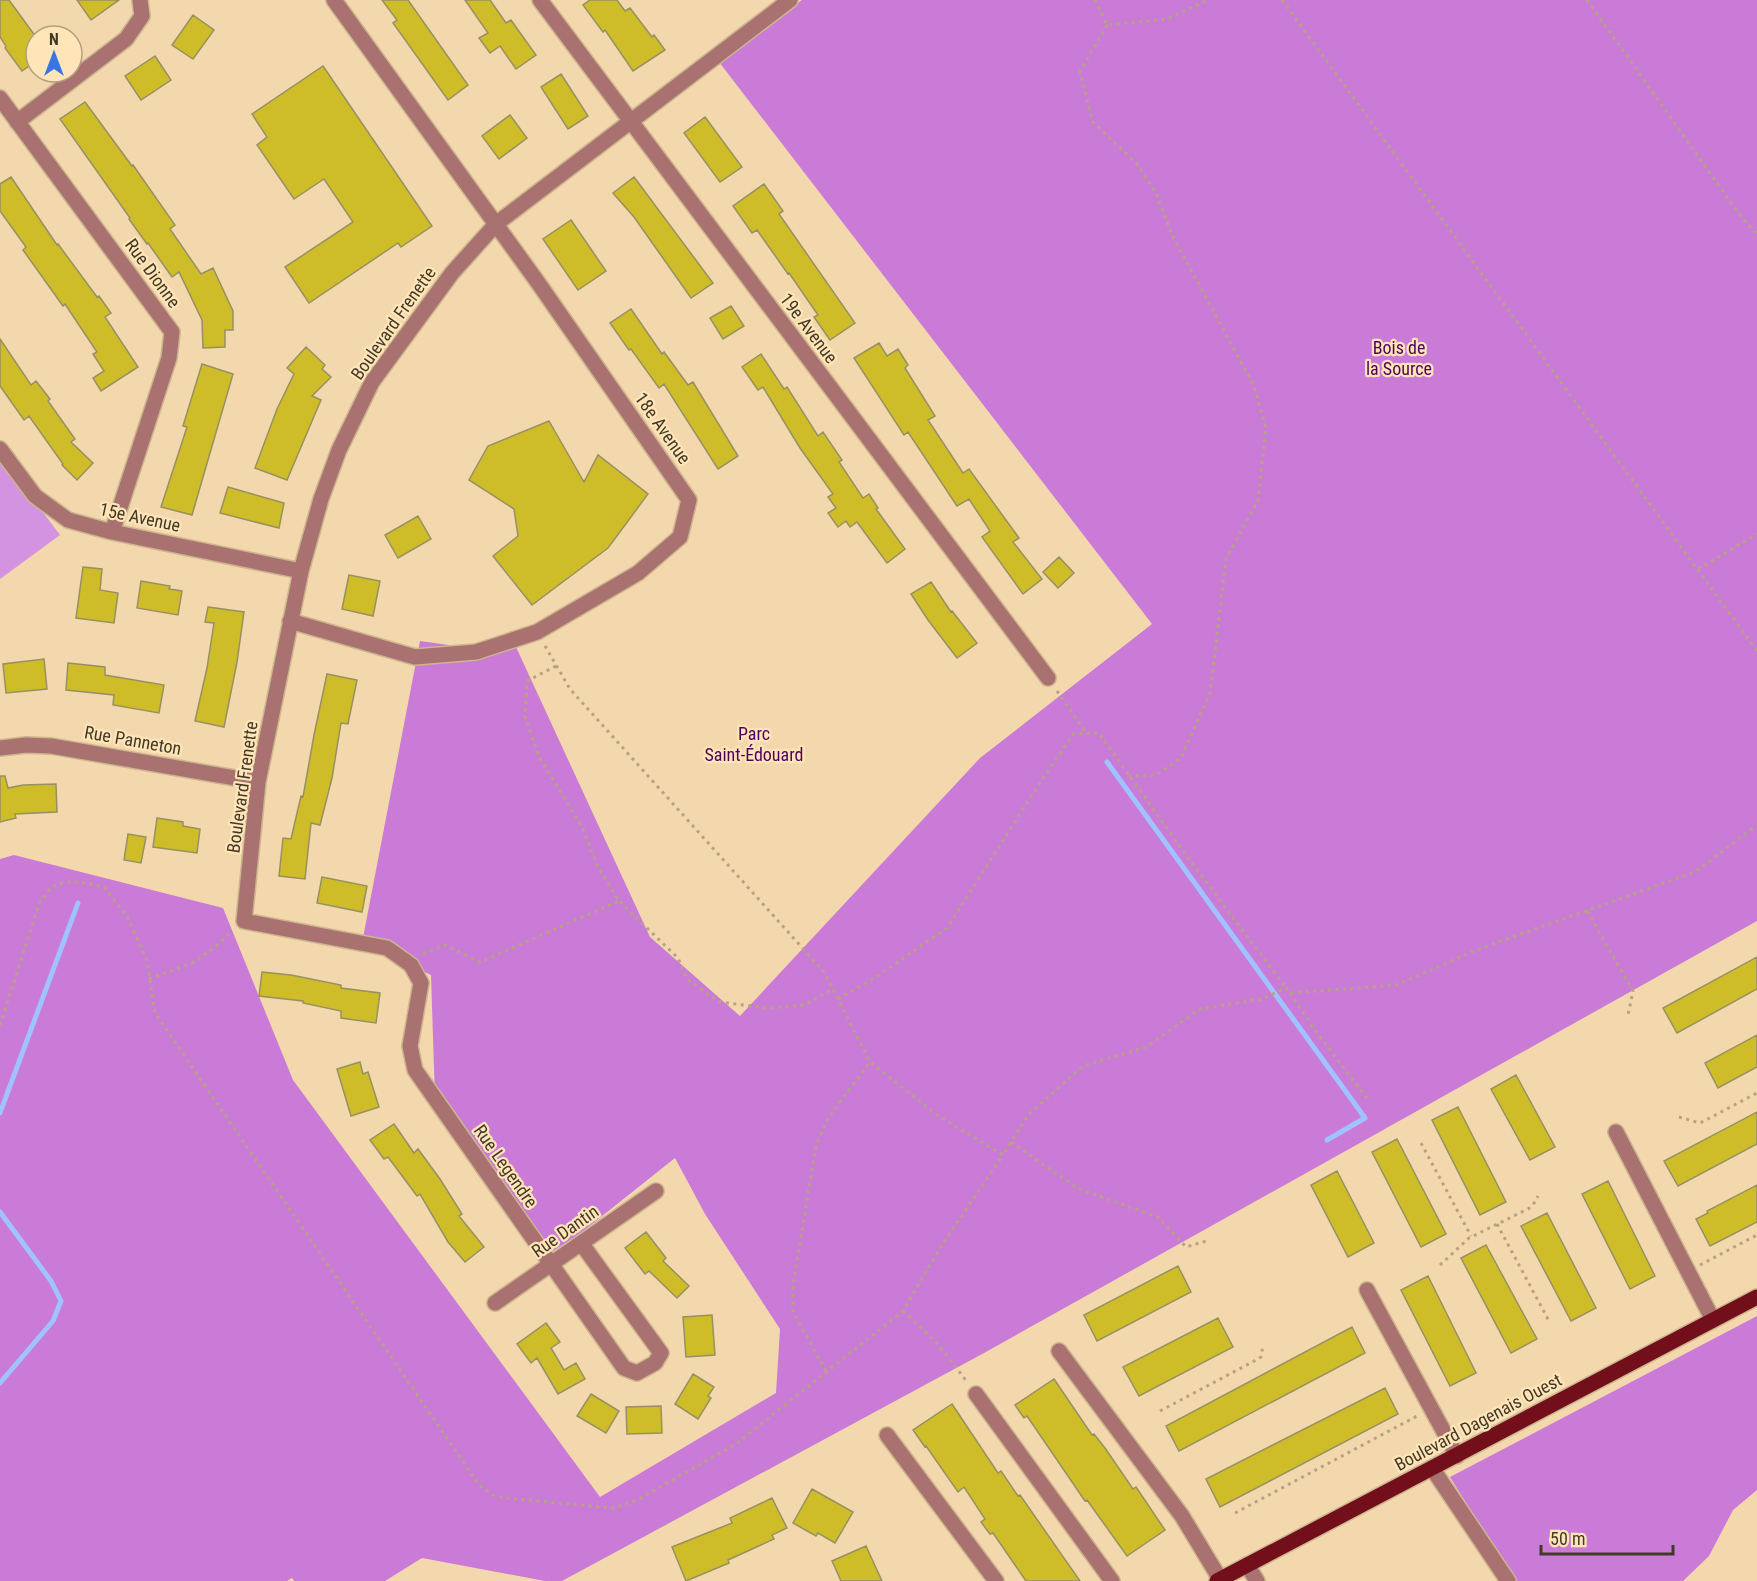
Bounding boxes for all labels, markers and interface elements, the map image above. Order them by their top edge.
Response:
north arrow [24,24,84,84]
text: N [49,30,59,49]
street label: Rue Dionne [121,234,185,312]
street label: Boulevard Frenette [346,262,440,384]
street label: 19e Avenue [776,289,842,367]
park label: Bois de la Source [1366,337,1432,379]
street label: 18e Avenue [631,388,695,468]
street label: 15e Avenue [98,498,182,536]
street label: Boulevard Frenette [222,720,262,854]
street label: Rue Panneton [83,721,183,759]
park label: Parc Saint-Édouard [705,723,803,765]
street label: Rue Legendre [470,1120,542,1212]
street label: Rue Dantin [528,1200,602,1262]
street label: Boulevard Dagenais Ouest [1391,1369,1565,1475]
scale bar [1541,1518,1673,1556]
text: 50 m [1550,1528,1585,1549]

